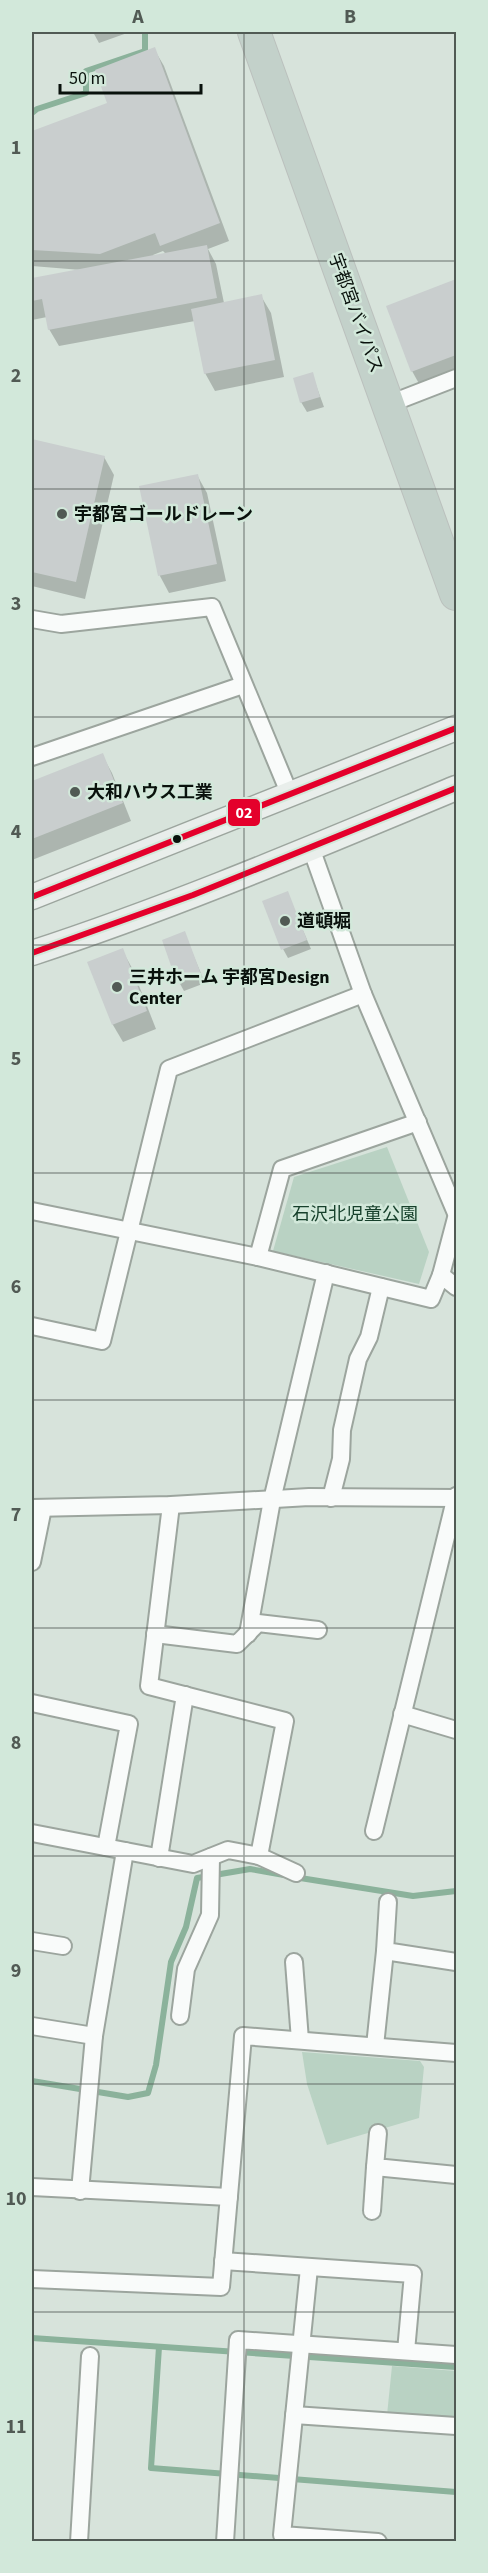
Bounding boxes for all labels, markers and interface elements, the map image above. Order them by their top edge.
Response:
text: A [131,3,144,31]
text: B [344,3,356,31]
scale bar [60,57,201,95]
text: 50 m [69,66,105,91]
text: 1 [11,134,21,162]
street label: 宇都宮バイパス [322,250,389,376]
text: 2 [11,362,21,390]
place label: 宇都宮ゴールドレーン [74,502,253,527]
marker: 宇都宮ゴールドレーン [55,507,69,521]
text: 3 [11,590,21,618]
place label: 大和ハウス工業 [87,780,213,805]
marker: 大和ハウス工業 [68,785,82,799]
line badge: 02 [227,798,261,827]
text: 02 [236,802,252,824]
text: 4 [11,818,22,846]
unlabelled marker [171,833,183,845]
place label: 道頓堀 [297,909,351,934]
marker: 道頓堀 [278,914,292,928]
place label: 三井ホーム 宇都宮Design Center [129,965,330,1011]
marker: 三井ホーム 宇都宮Design Center [110,980,124,994]
text: 5 [11,1045,21,1073]
park label: 石沢北児童公園 [292,1202,418,1227]
text: 6 [11,1273,21,1301]
text: 7 [11,1501,21,1529]
text: 8 [11,1729,21,1757]
text: 9 [11,1957,21,1985]
text: 10 [5,2185,27,2213]
text: 11 [5,2413,27,2441]

